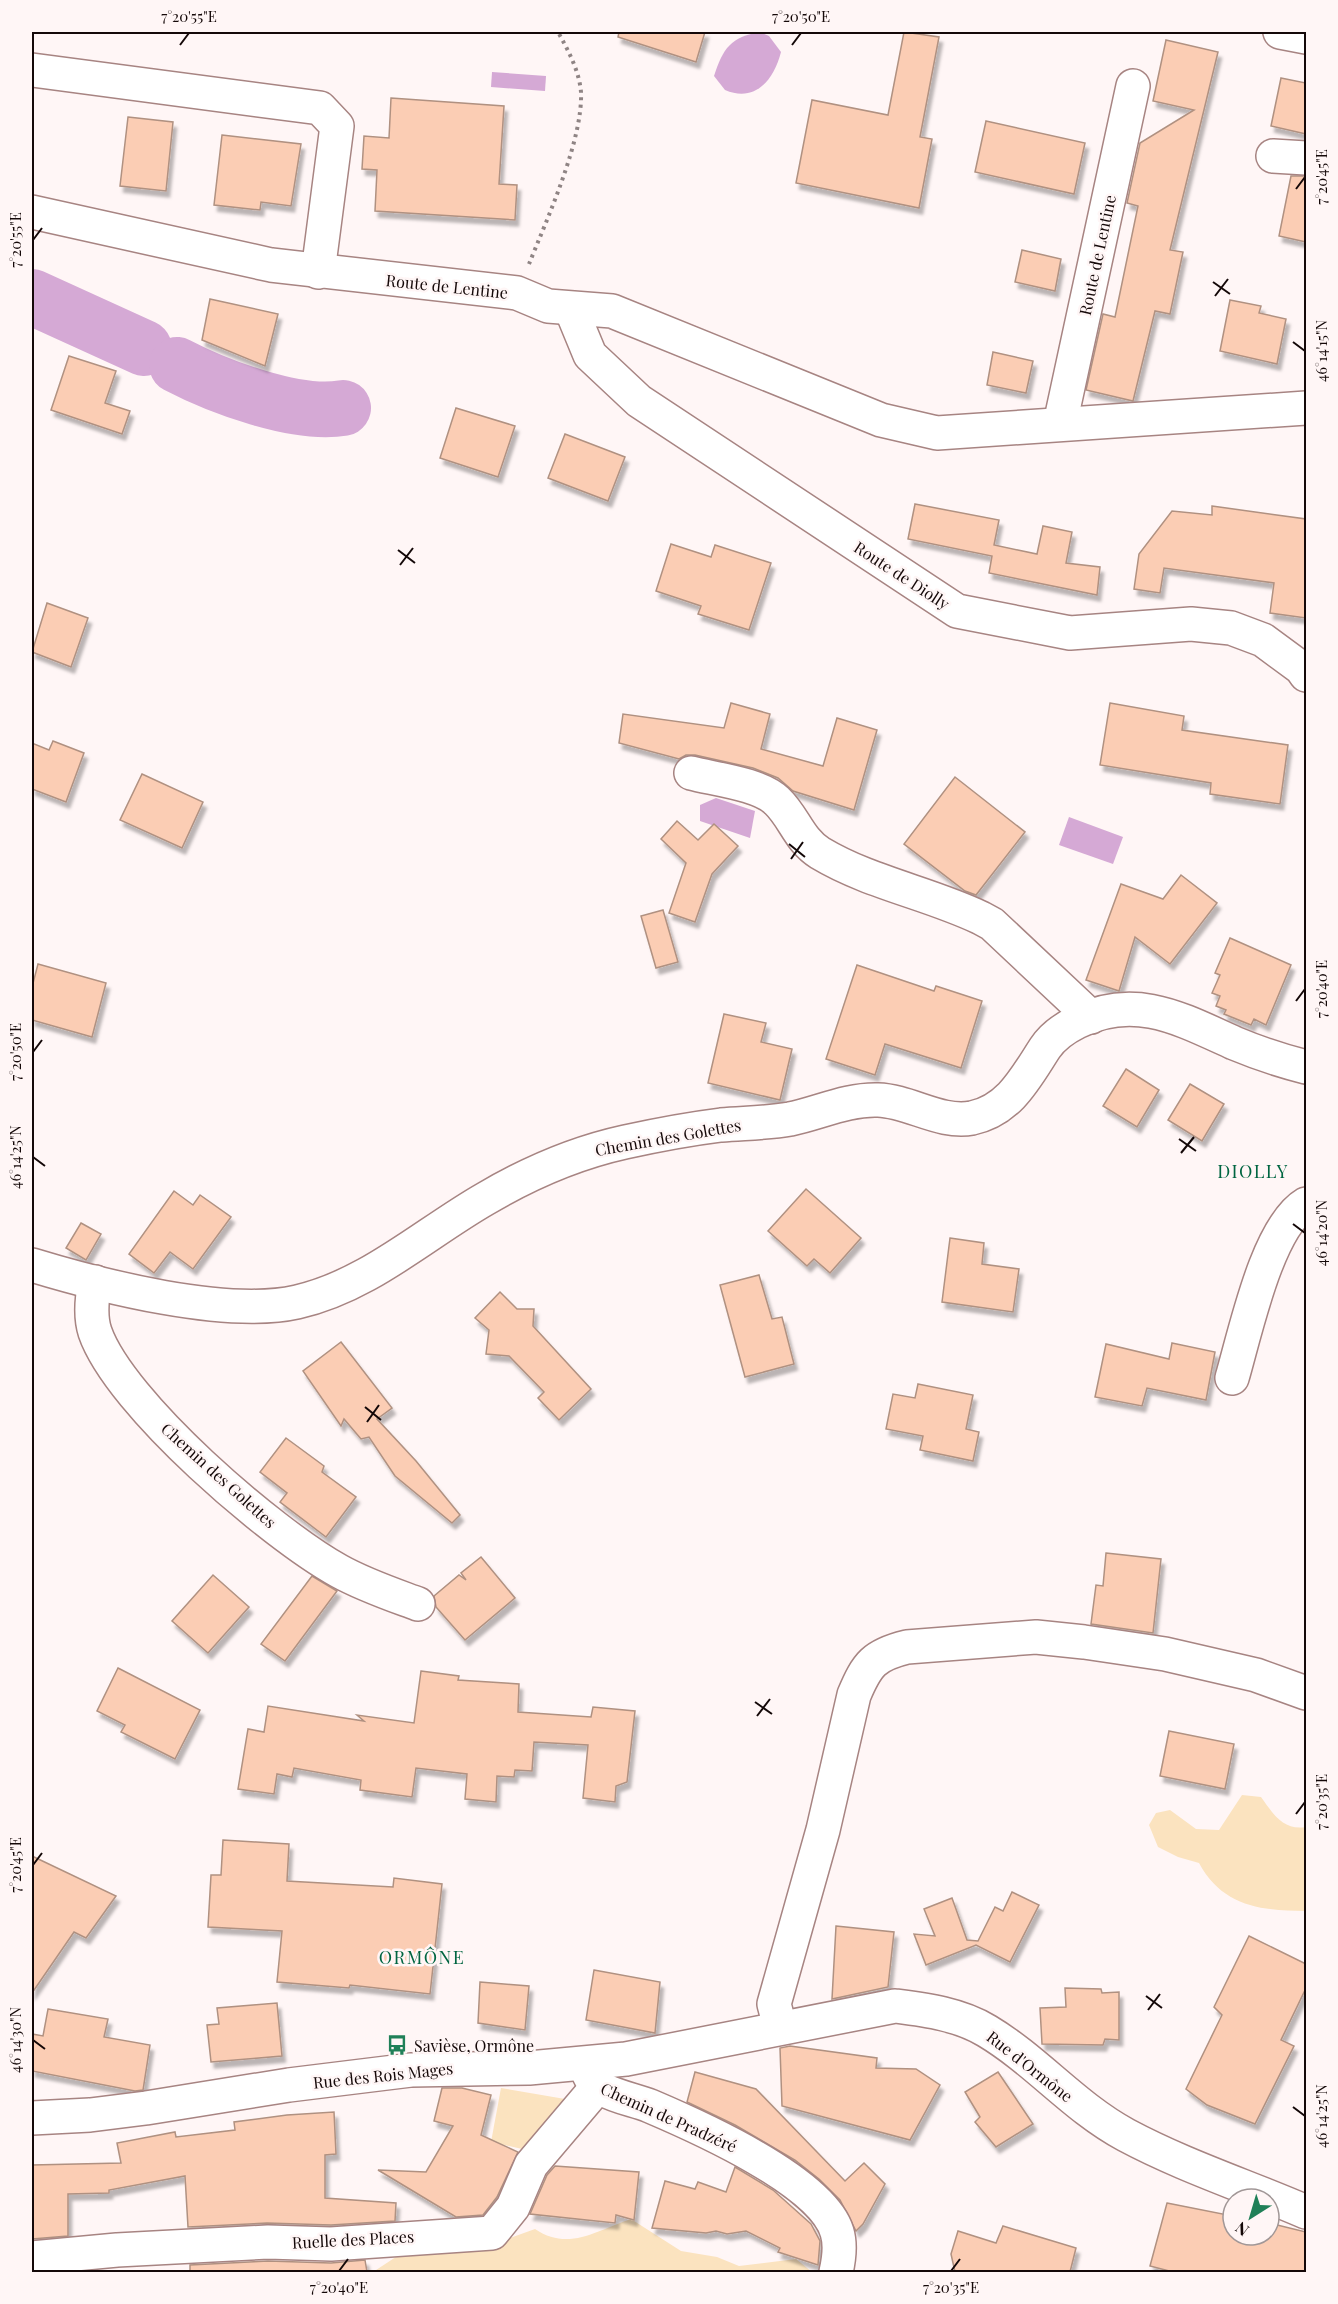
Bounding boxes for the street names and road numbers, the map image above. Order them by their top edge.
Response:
street label: Route de Lentine [1074,193,1120,317]
street label: Route de Lentine [385,269,509,303]
street label: Route de Diolly [850,536,954,614]
street label: Chemin des Golettes [593,1114,743,1160]
street label: Chemin des Golettes [157,1418,281,1532]
street label: Rue d'Ormône [983,2026,1077,2106]
street label: Rue des Rois Mages [312,2057,454,2093]
street label: Chemin de Pradzéré [598,2078,740,2156]
street label: Ruelle des Places [291,2225,415,2253]

